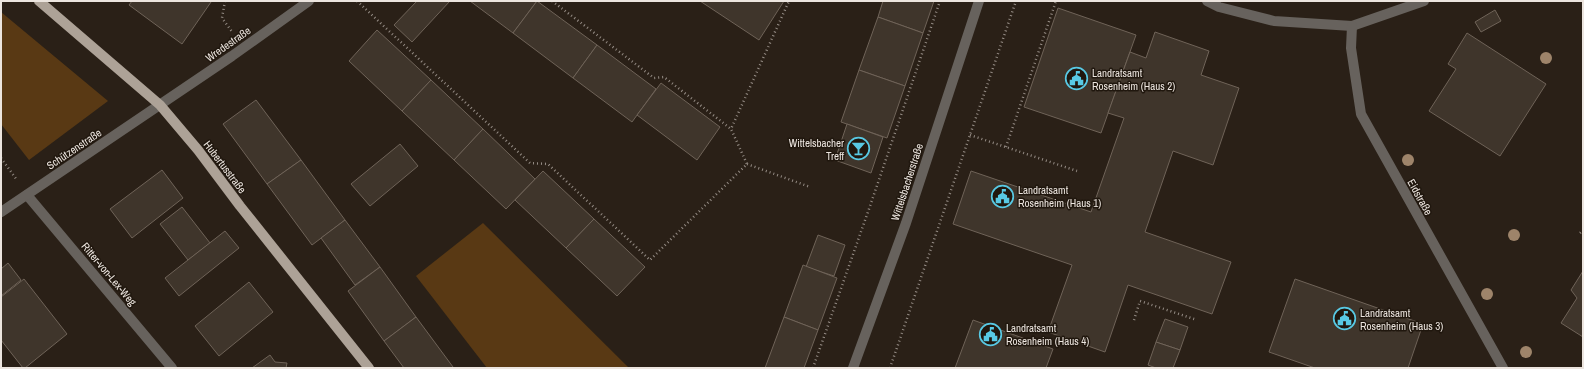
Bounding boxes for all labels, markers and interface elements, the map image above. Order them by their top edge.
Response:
street label: Wredestraße [203,23,253,65]
public building icon: Landratsamt Rosenheim (Haus 2) [1064,66,1090,92]
place label: Landratsamt Rosenheim (Haus 2) [1092,66,1175,93]
street label: Schützenstraße [44,126,104,172]
place label: Wittelsbacher Treff [789,136,844,163]
bar icon: Wittelsbacher Treff [846,136,872,162]
street label: Hubertusstraße [201,138,249,196]
street label: Wittelsbacherstraße [888,141,926,223]
street label: Eidstraße [1404,177,1436,217]
public building icon: Landratsamt Rosenheim (Haus 1) [990,183,1016,209]
place label: Landratsamt Rosenheim (Haus 1) [1018,183,1101,210]
street label: Ritter-von-Lex-Weg [78,239,140,309]
public building icon: Landratsamt Rosenheim (Haus 3) [1331,306,1357,332]
place label: Landratsamt Rosenheim (Haus 3) [1360,306,1443,333]
public building icon: Landratsamt Rosenheim (Haus 4) [977,321,1003,347]
place label: Landratsamt Rosenheim (Haus 4) [1006,321,1089,348]

